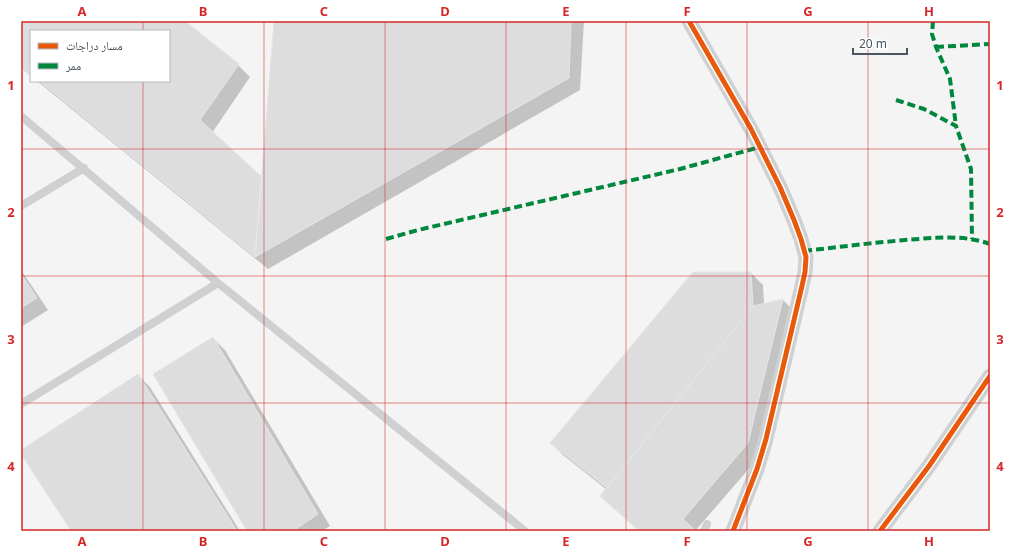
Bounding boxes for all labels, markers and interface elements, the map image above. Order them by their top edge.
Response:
text: A [78,2,87,20]
text: B [199,2,207,20]
text: C [320,2,328,20]
text: D [440,2,450,20]
text: E [562,2,570,20]
text: F [683,2,691,20]
text: G [803,2,813,20]
text: H [924,2,934,20]
legend [30,30,170,82]
scale bar [853,30,907,56]
text: 20 m [859,35,887,52]
text: مسار دراجات [66,37,123,54]
text: ممر [65,57,81,74]
text: 1 [7,76,15,94]
text: 1 [996,76,1004,94]
text: 2 [7,203,15,221]
text: 2 [996,203,1004,221]
text: 3 [7,330,15,348]
text: 3 [996,330,1004,348]
text: 4 [7,457,15,475]
text: 4 [996,457,1004,475]
text: A [78,532,87,550]
text: B [199,532,207,550]
text: C [320,532,328,550]
text: D [440,532,450,550]
text: E [562,532,570,550]
text: F [683,532,691,550]
text: G [803,532,813,550]
text: H [924,532,934,550]

